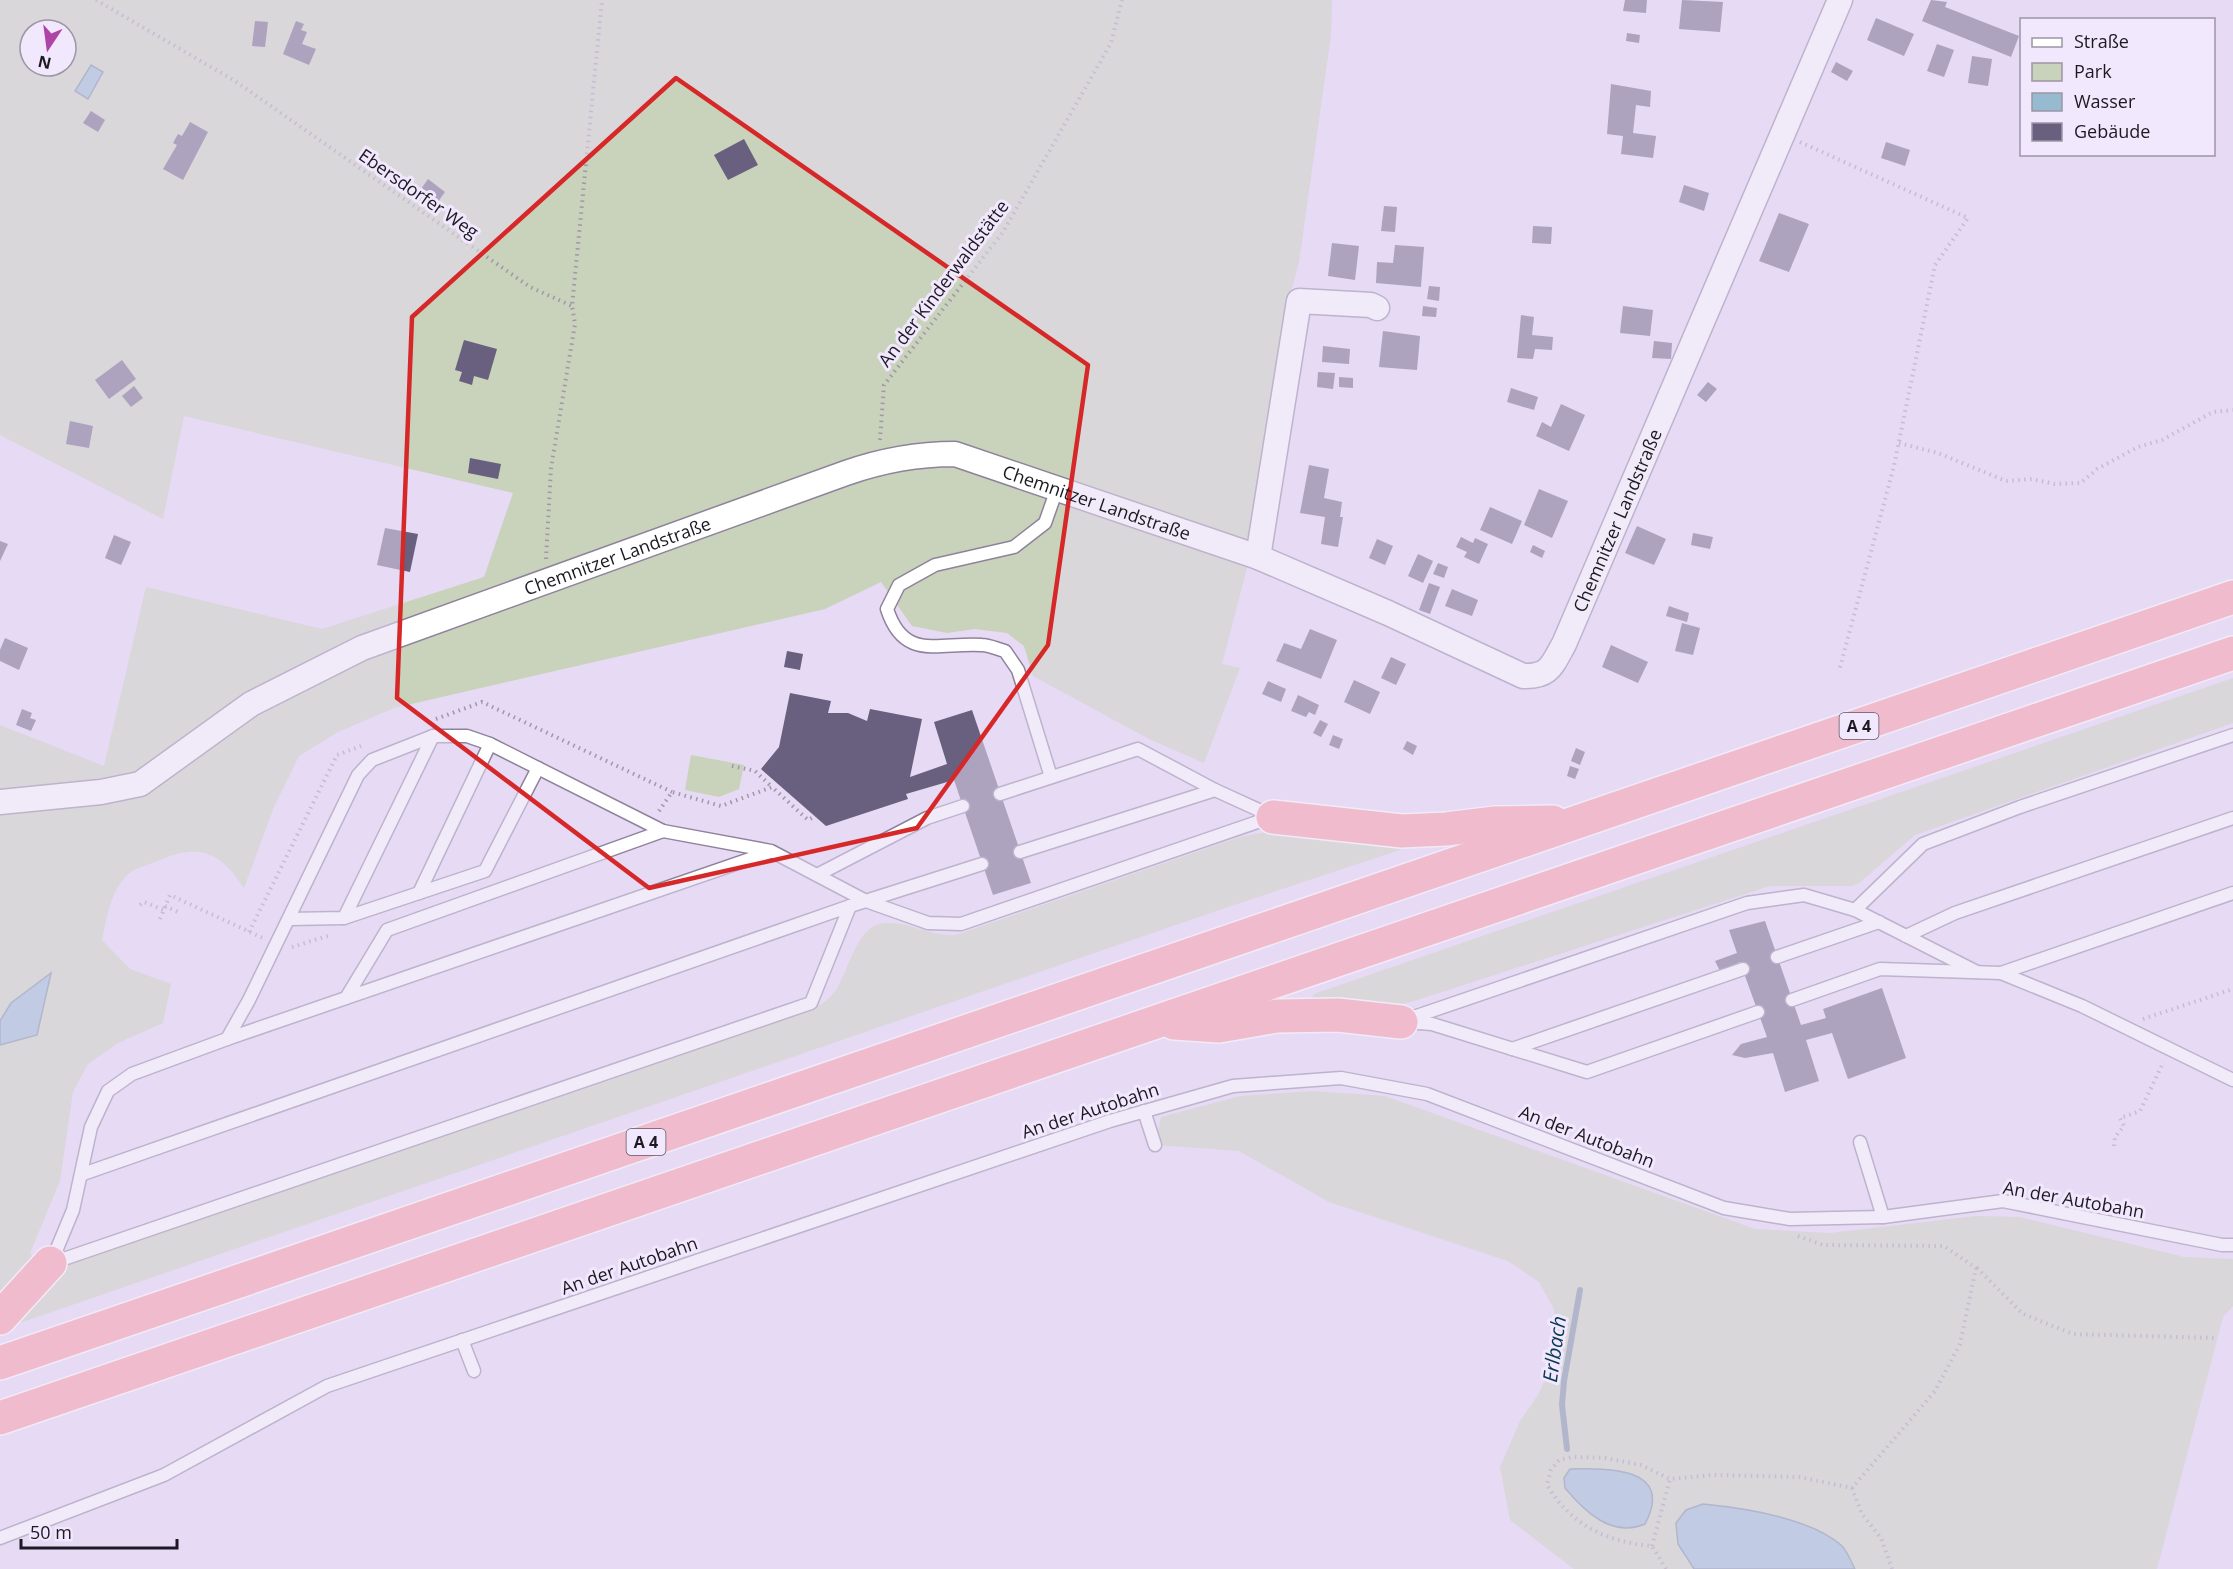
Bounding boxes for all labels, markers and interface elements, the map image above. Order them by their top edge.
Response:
north arrow [18,18,78,78]
legend [2020,18,2215,156]
text: Straße [2074,29,2129,53]
text: N [36,50,53,75]
text: Park [2074,59,2112,83]
text: Wasser [2074,89,2136,113]
text: Gebäude [2074,119,2150,143]
street label: Ebersdorfer Weg [354,143,484,243]
street label: An der Kinderwaldstätte [872,195,1014,371]
street label: Chemnitzer Landstraße [1567,425,1667,616]
street label: Chemnitzer Landstraße [1000,459,1194,545]
street label: Chemnitzer Landstraße [521,511,714,600]
road number: A 4 [1840,713,1878,739]
street label: An der Autobahn [1018,1076,1162,1144]
street label: An der Autobahn [1516,1099,1658,1173]
road number: A 4 [626,1129,666,1155]
street label: An der Autobahn [2001,1175,2147,1223]
street label: An der Autobahn [557,1230,701,1300]
water label: Erlbach [1536,1314,1572,1384]
scale bar [21,1512,177,1550]
text: 50 m [30,1520,72,1544]

